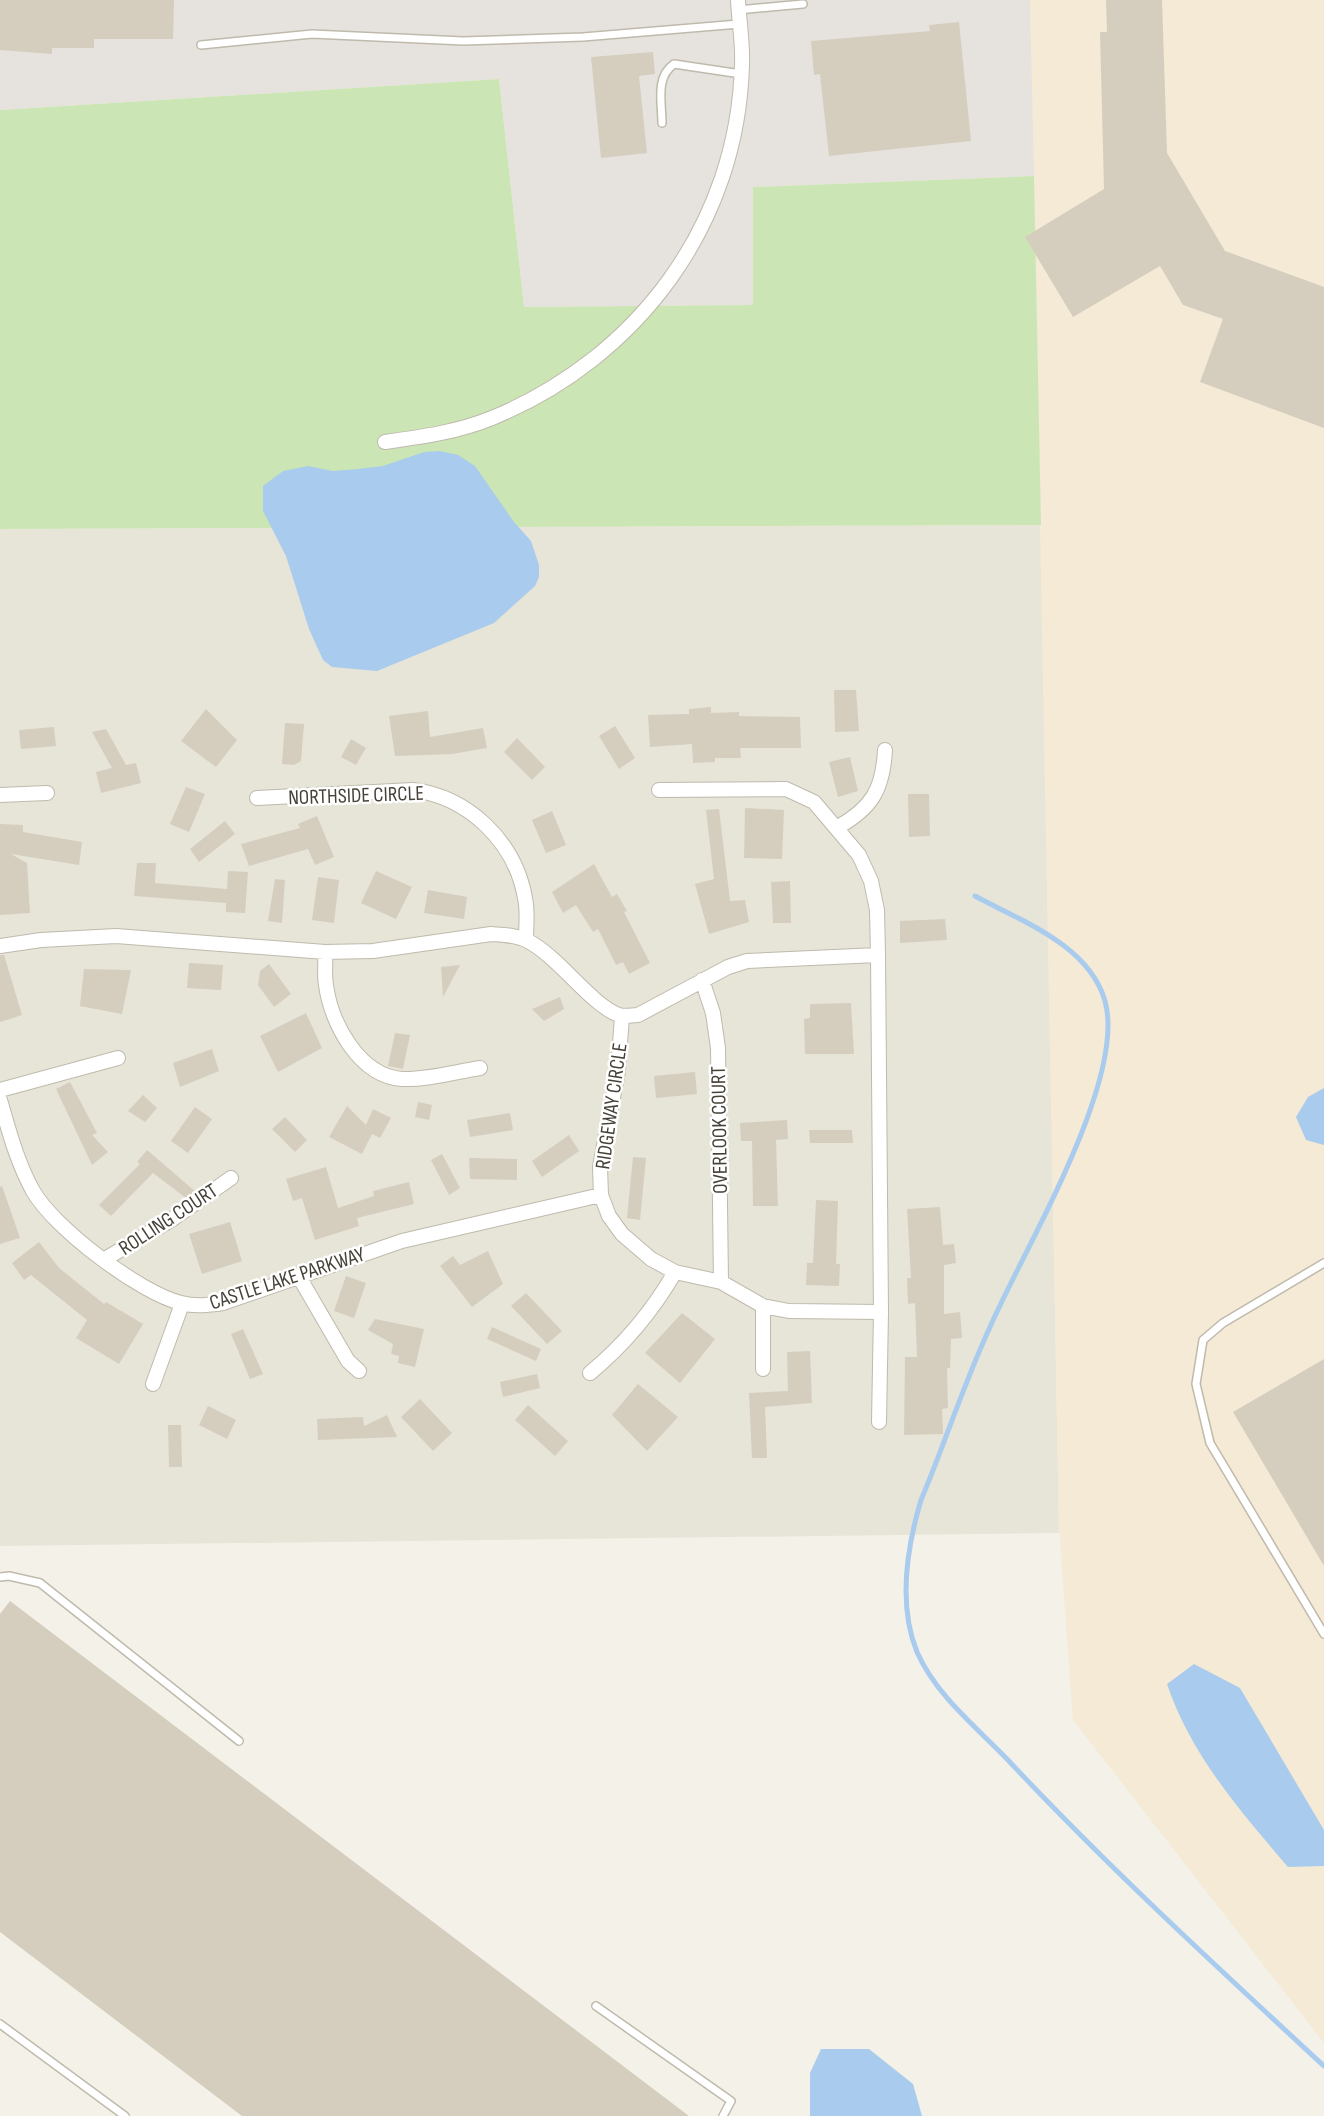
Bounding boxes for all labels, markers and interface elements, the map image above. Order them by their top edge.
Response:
street label: NORTHSIDE CIRCLE [288,781,424,810]
street label: RIDGEWAY CIRCLE [590,1041,633,1171]
street label: OVERLOOK COURT [706,1065,733,1194]
street label: ROLLING COURT [114,1178,223,1261]
street label: CASTLE LAKE PARKWAY [206,1242,368,1315]

